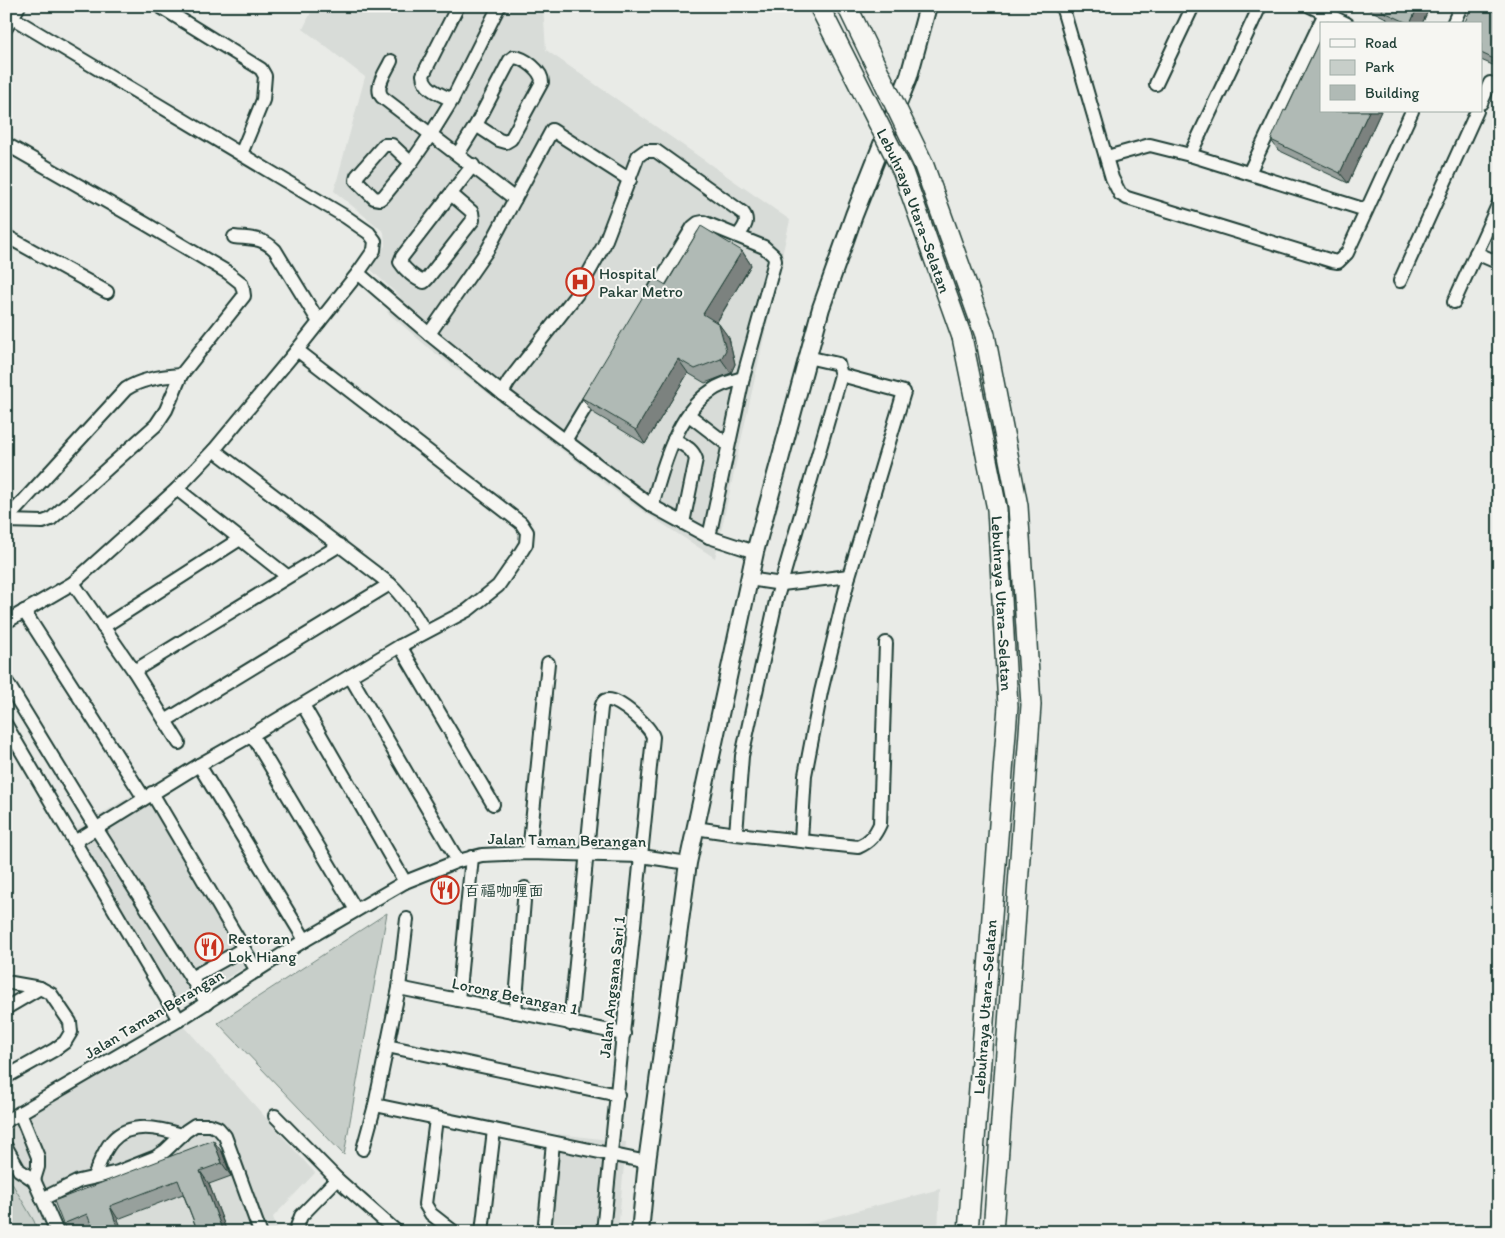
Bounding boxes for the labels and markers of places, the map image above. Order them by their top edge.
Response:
place label: Hospital Pakar Metro [599,264,683,301]
hospital icon: Hospital Pakar Metro [565,267,595,297]
restaurant icon: 百福咖喱面 [430,875,460,905]
place label: 百福咖喱面 [464,881,544,900]
place label: Restoran Lok Hiang [228,929,297,966]
restaurant icon: Restoran Lok Hiang [194,932,224,962]

